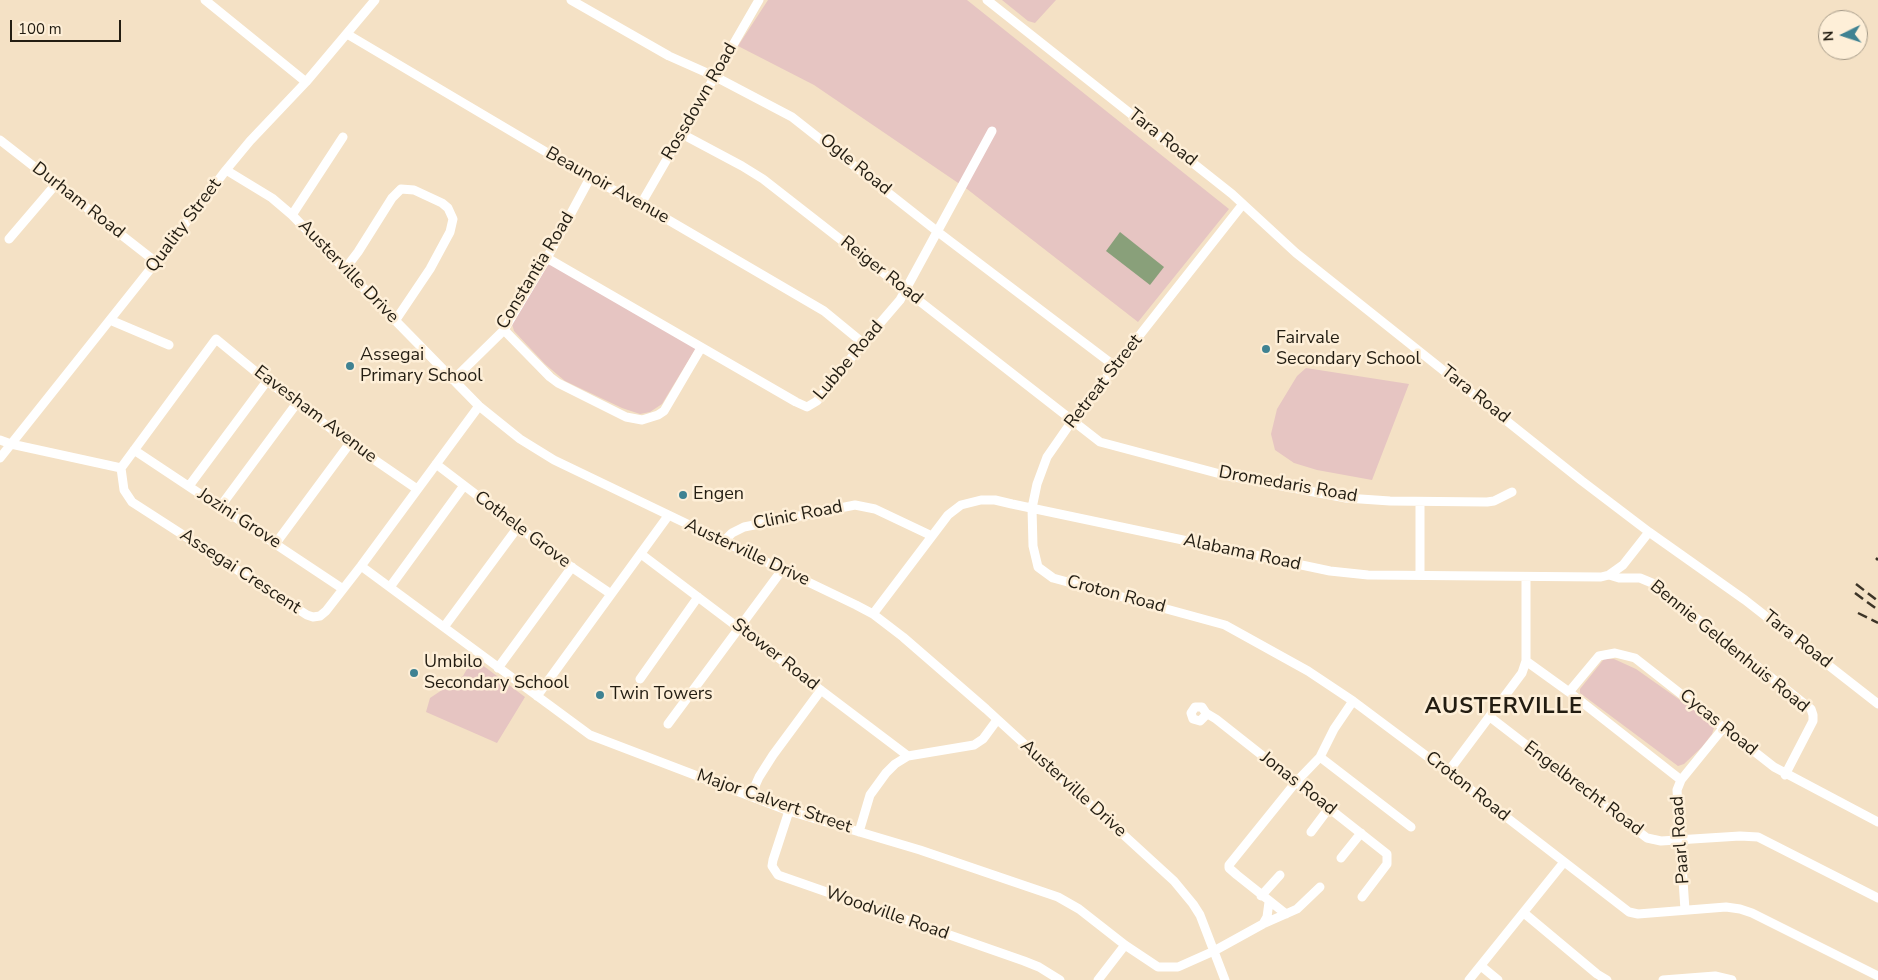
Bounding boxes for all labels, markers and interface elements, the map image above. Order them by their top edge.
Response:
scale bar [12,10,124,42]
north arrow [1818,10,1868,60]
text: 100 m [18,19,62,39]
text: N [1819,30,1838,42]
street label: Rossdown Road [658,40,742,164]
street label: Tara Road [1123,104,1201,172]
street label: Ogle Road [815,130,895,200]
street label: Beaunoir Avenue [541,143,673,229]
street label: Durham Road [27,158,129,244]
street label: Quality Street [142,175,226,277]
street label: Constantia Road [493,208,579,334]
street label: Austerville Drive [293,216,403,328]
street label: Reiger Road [835,232,927,310]
street label: Lubbe Road [810,317,888,405]
place label: Fairvale Secondary School [1276,328,1421,370]
street label: Retreat Street [1061,331,1147,433]
marker: Fairvale Secondary School [1260,343,1272,355]
place label: Assegai Primary School [360,345,483,388]
marker: Assegai Primary School [344,360,356,372]
street label: Tara Road [1436,361,1514,429]
street label: Eavesham Avenue [249,362,381,468]
street label: Dromedaris Road [1217,462,1359,508]
street label: Jozini Grove [193,484,285,554]
place label: Engen [693,484,744,506]
street label: Cothele Grove [470,487,574,573]
marker: Engen [677,489,689,501]
street label: Clinic Road [751,497,845,535]
street label: Austerville Drive [681,515,813,591]
street label: Assegai Crescent [176,525,304,619]
street label: Alabama Road [1181,530,1303,576]
street label: Croton Road [1064,571,1168,619]
street label: Bennie Geldenhuis Road [1645,576,1813,718]
street label: Tara Road [1758,606,1836,674]
street label: Stower Road [727,614,823,696]
place label: Umbilo Secondary School [424,652,569,694]
marker: Umbilo Secondary School [408,667,420,679]
place label: Twin Towers [610,684,713,706]
street label: Cycas Road [1675,685,1761,761]
marker: Twin Towers [594,689,606,701]
district label: AUSTERVILLE [1423,695,1585,721]
street label: Austerville Drive [1015,736,1131,842]
street label: Engelbrecht Road [1519,737,1647,841]
street label: Croton Road [1420,747,1514,827]
street label: Jonas Road [1256,748,1340,820]
street label: Major Calvert Street [694,765,854,839]
street label: Paarl Road [1667,795,1695,885]
street label: Woodville Road [822,883,952,945]

